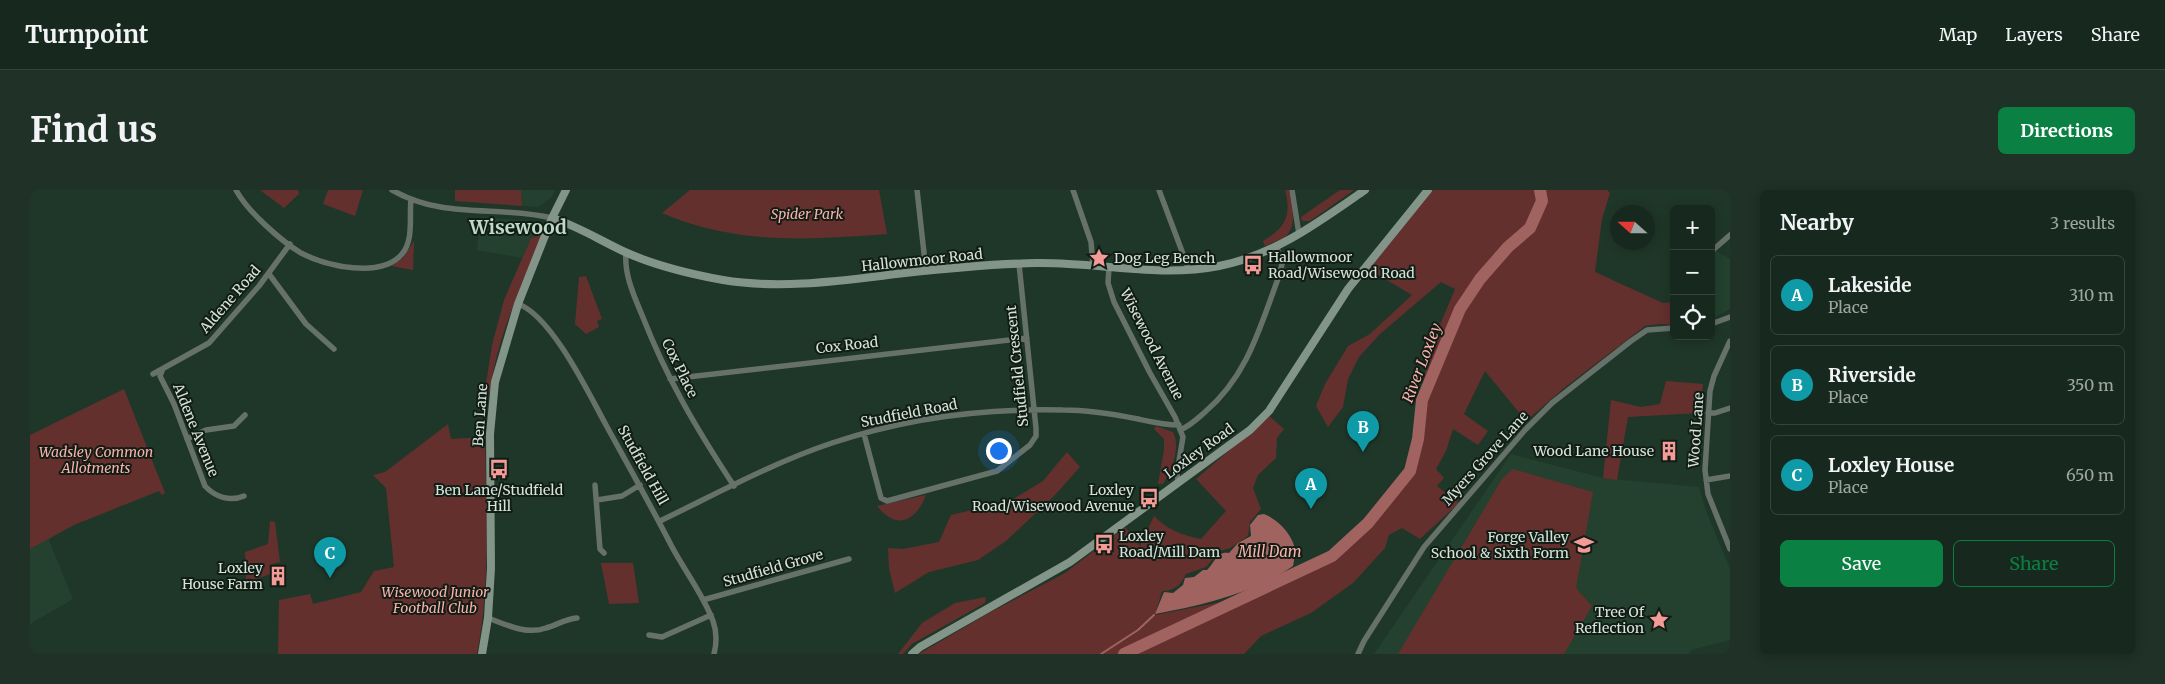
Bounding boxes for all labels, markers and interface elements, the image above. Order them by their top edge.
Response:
text: Turnpoint [25,19,148,50]
text: Map [1939,23,1977,46]
text: Layers [2005,23,2063,46]
text: Share [2091,23,2140,46]
button: Directions [1998,107,2135,154]
text: Find us [30,108,157,152]
park label: Spider Park [771,205,843,223]
north arrow [1610,205,1655,250]
map controls [1670,205,1715,340]
button: + [1670,205,1715,250]
text: Nearby [1780,209,1854,236]
text: 3 results [2050,213,2115,233]
district label: Wisewood [468,215,567,239]
street label: Hallowmoor Road [861,245,984,275]
place icon: Dog Leg Bench [1088,247,1110,269]
place label: Hallowmoor Road/Wisewood Road [1268,248,1415,282]
place label: Dog Leg Bench [1114,249,1215,267]
button: − [1670,250,1715,295]
bus stop icon: Hallowmoor Road/Wisewood Road [1242,254,1264,276]
street label: Aldene Road [195,261,265,337]
text: Lakeside [1828,273,1912,297]
street label: Wisewood Avenue [1116,284,1188,403]
text: A [1791,285,1803,305]
text: 310 m [2069,285,2114,305]
button: locate [1670,295,1715,340]
text: Place [1828,297,1868,317]
street label: Studfield Crescent [1002,304,1032,428]
water label: River Loxley [1398,320,1445,405]
street label: Cox Road [815,333,880,357]
street label: Cox Place [658,336,702,400]
text: Riverside [1828,363,1916,387]
text: B [1791,375,1803,395]
text: 350 m [2067,375,2114,395]
street label: Aldene Avenue [169,380,223,479]
street label: Ben Lane [469,383,491,447]
text: Place [1828,387,1868,407]
street label: Wood Lane [1684,392,1708,469]
street label: Studfield Road [859,395,959,431]
street label: Myers Grove Lane [1438,407,1532,509]
pin: B [1347,411,1379,452]
street label: Loxley Road [1160,419,1238,482]
street label: Studfield Hill [614,422,673,509]
your location [986,438,1012,464]
building icon: Wood Lane House [1658,440,1680,462]
place label: Wood Lane House [1532,442,1654,460]
park label: Wadsley Common Allotments [39,443,153,477]
text: Loxley House [1828,453,1954,477]
bus stop icon: Ben Lane/Studfield Hill [488,458,510,480]
text: C [1792,465,1802,485]
text: 650 m [2066,465,2114,485]
pin: A [1295,468,1327,509]
text: Place [1828,477,1868,497]
place label: Ben Lane/Studfield Hill [435,481,564,515]
place label: Loxley Road/Wisewood Avenue [972,481,1135,515]
bus stop icon: Loxley Road/Wisewood Avenue [1138,487,1160,509]
place label: Loxley Road/Mill Dam [1119,527,1220,561]
place label: Forge Valley School & Sixth Form [1431,528,1570,562]
bus stop icon: Loxley Road/Mill Dam [1093,533,1115,555]
school or university icon: Forge Valley School & Sixth Form [1573,534,1595,556]
pin: C [314,537,346,578]
button: Save [1780,540,1943,587]
button: Share [1953,540,2115,587]
water label: Mill Dam [1237,542,1302,561]
street label: Studfield Grove [721,545,825,591]
place label: Loxley House Farm [182,559,264,593]
building icon: Loxley House Farm [267,565,289,587]
park label: Wisewood Junior Football Club [381,583,489,617]
place label: Tree Of Reflection [1575,603,1645,637]
place icon: Tree Of Reflection [1648,609,1670,631]

